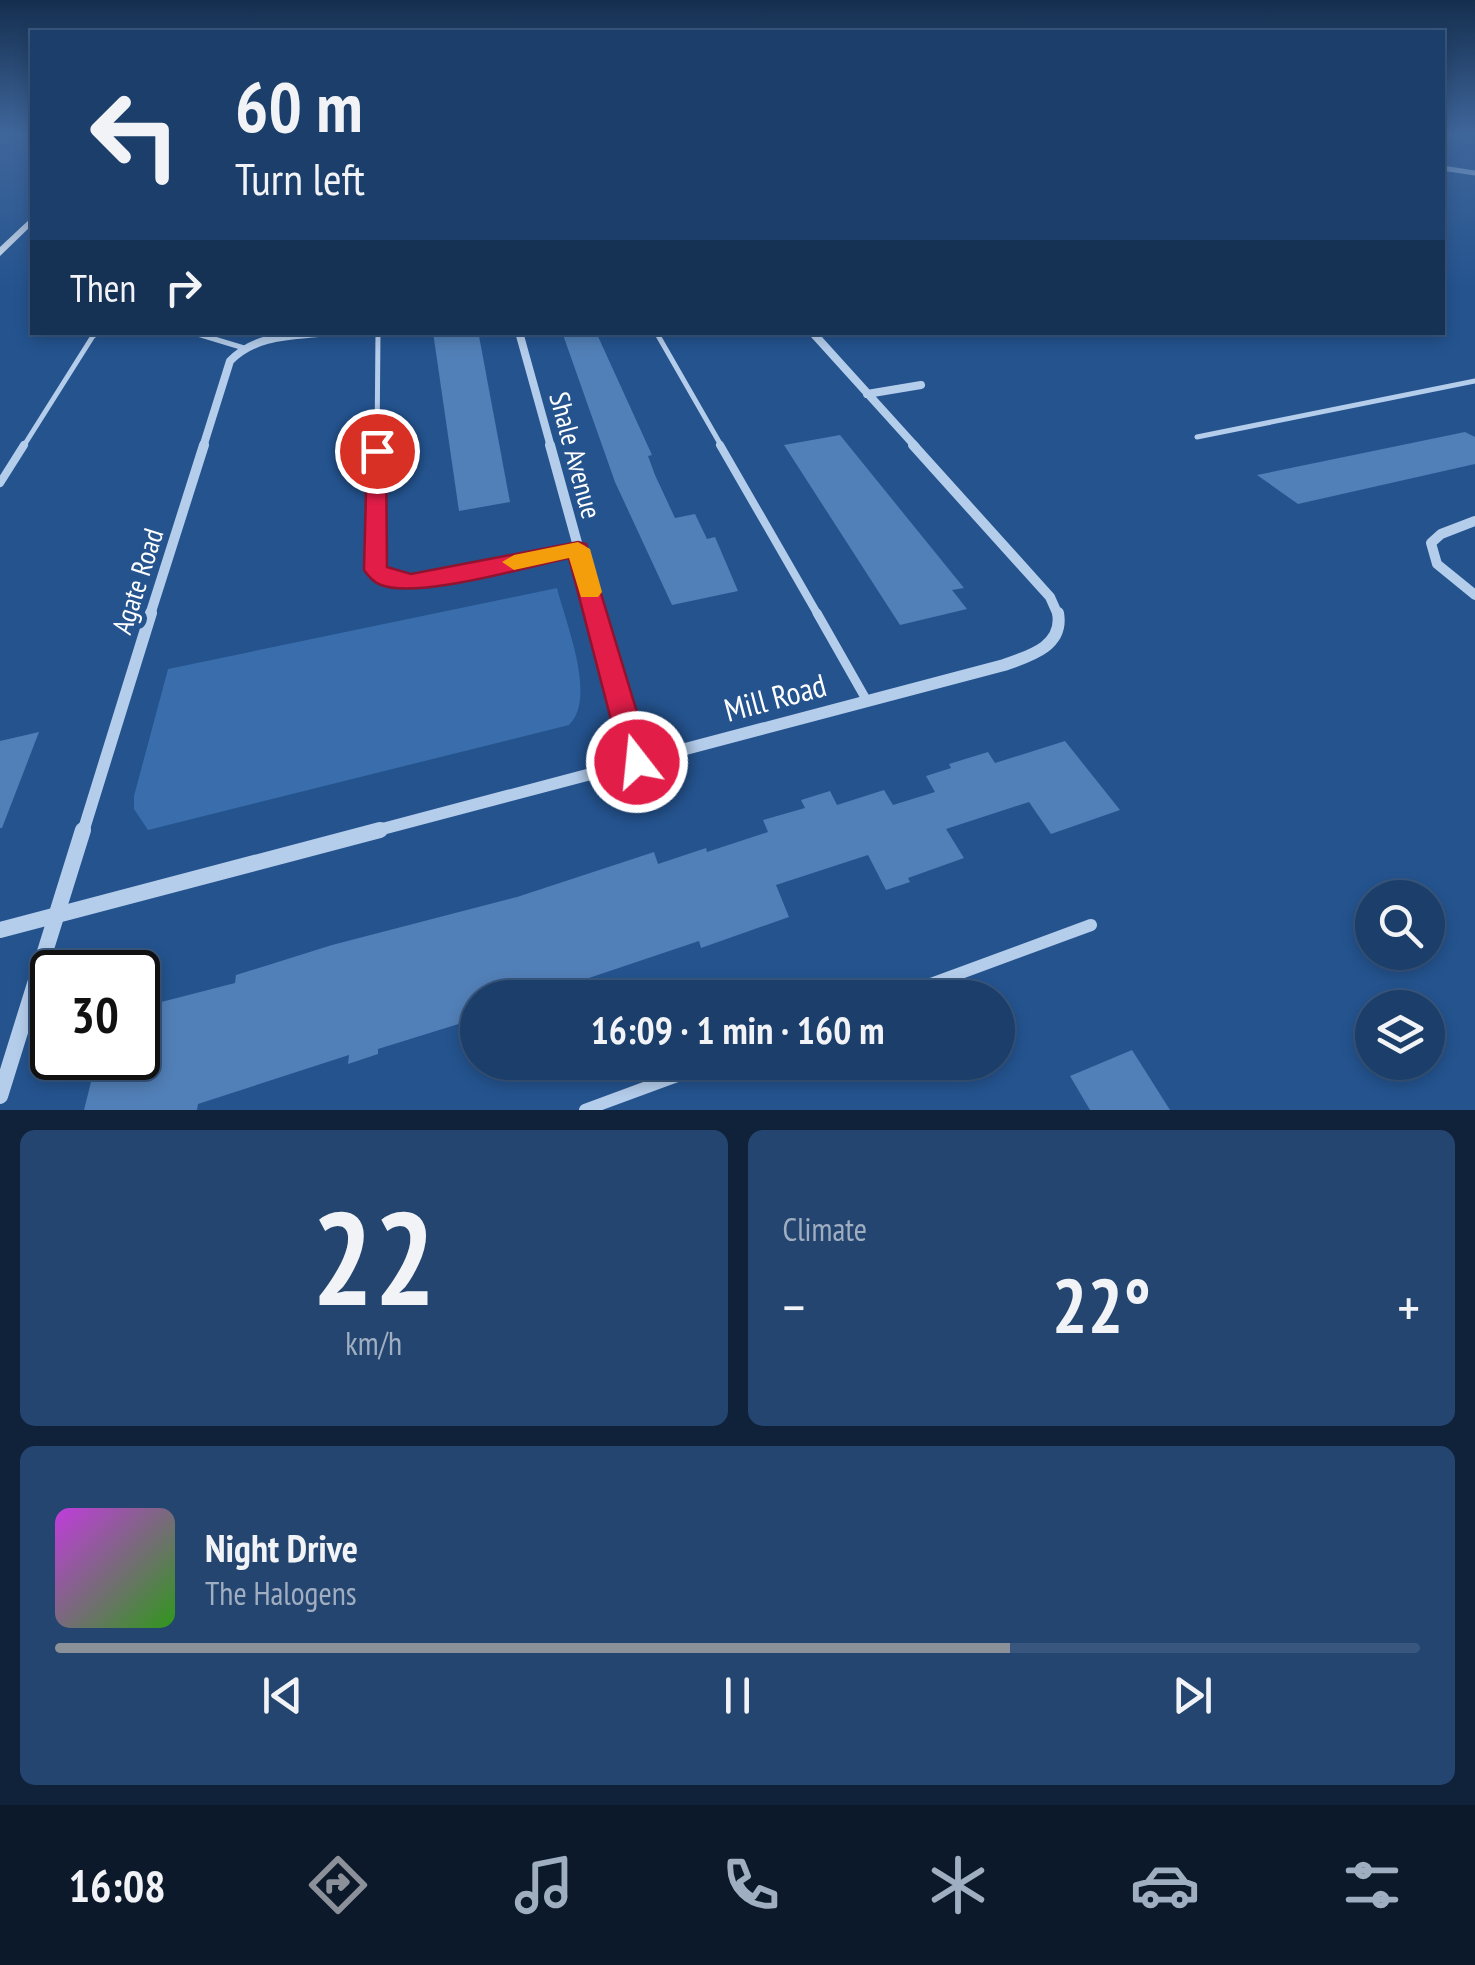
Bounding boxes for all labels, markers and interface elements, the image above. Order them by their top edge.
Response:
text: 60 m [235,61,363,151]
icon: left [70,70,200,200]
text: Turn left [235,149,365,207]
icon: right [156,260,211,315]
text: Then [70,263,136,312]
street label: Shale Avenue [541,388,611,522]
pin [335,409,420,494]
icon: arrive [350,424,405,479]
street label: Agate Road [103,523,171,639]
street label: Mill Road [720,663,830,731]
position arrow [585,710,689,814]
map controls [1355,880,1445,1080]
button: search [1355,880,1445,970]
speed limit sign: 30 [30,950,160,1080]
button: layers [1355,990,1445,1080]
text: 16:09 · 1 min · 160 m [591,1005,884,1054]
text: 22 [312,1173,436,1341]
text: Climate [783,1208,867,1250]
text: 22° [1052,1257,1151,1354]
text: − [783,1271,805,1342]
text: + [1397,1271,1420,1342]
text: km/h [345,1322,402,1364]
text: Night Drive [205,1523,358,1572]
text: The Halogens [205,1572,357,1614]
icon: previous [255,1668,310,1723]
icon: pause [710,1668,765,1723]
icon: next [1165,1668,1220,1723]
icon: directions [303,1850,373,1920]
icon: music [509,1850,579,1920]
icon: phone [716,1850,786,1920]
icon: climate [923,1850,993,1920]
icon: car [1130,1850,1200,1920]
icon: filters [1337,1850,1407,1920]
text: 16:08 [68,1856,166,1914]

